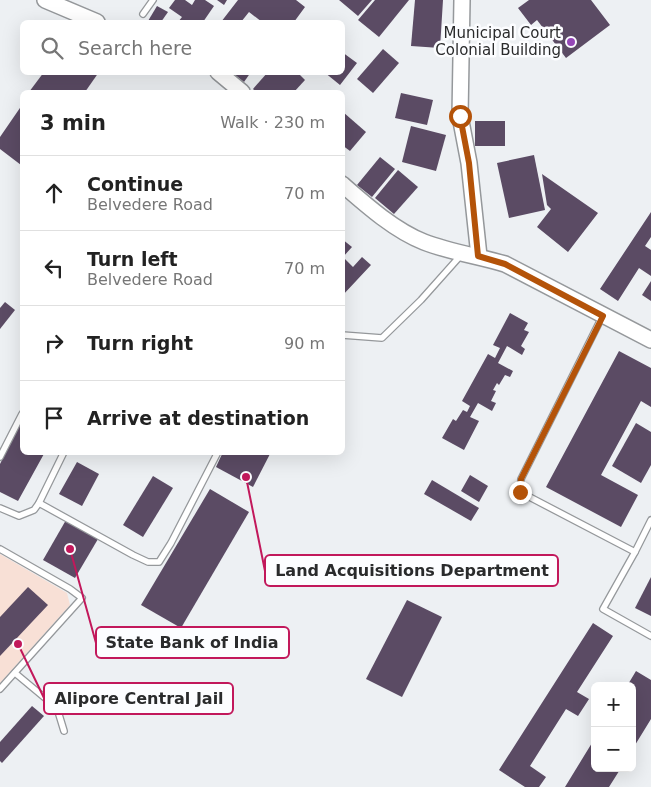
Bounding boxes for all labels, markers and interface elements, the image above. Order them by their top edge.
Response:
search box [20,20,345,75]
place label: Municipal Court Colonial Building [435,24,561,59]
icon: search [38,34,66,62]
marker: Municipal Court Colonial Building [565,36,577,48]
text: Search here [78,37,192,59]
route start [449,105,472,128]
text: 3 min [40,111,106,135]
text: Walk · 230 m [220,113,325,132]
text: Continue [87,173,183,195]
icon: ahead [40,179,68,207]
text: 70 m [284,184,325,203]
text: Belvedere Road [87,195,213,214]
text: Turn left [87,248,178,270]
icon: left [40,254,68,282]
text: 70 m [284,259,325,278]
text: Belvedere Road [87,270,213,289]
icon: right [40,329,68,357]
text: Turn right [87,332,193,354]
text: 90 m [284,334,325,353]
icon: arrive [40,404,68,432]
text: Arrive at destination [87,407,309,429]
route end [509,481,532,504]
callout: Land Acquisitions Department [265,555,558,586]
text: Land Acquisitions Department [275,561,549,580]
callout: State Bank of India [96,627,289,658]
text: State Bank of India [105,633,279,652]
map controls [591,682,636,772]
button: + [591,682,636,727]
callout: Alipore Central Jail [44,683,233,714]
text: Alipore Central Jail [54,689,224,708]
button: − [591,727,636,772]

